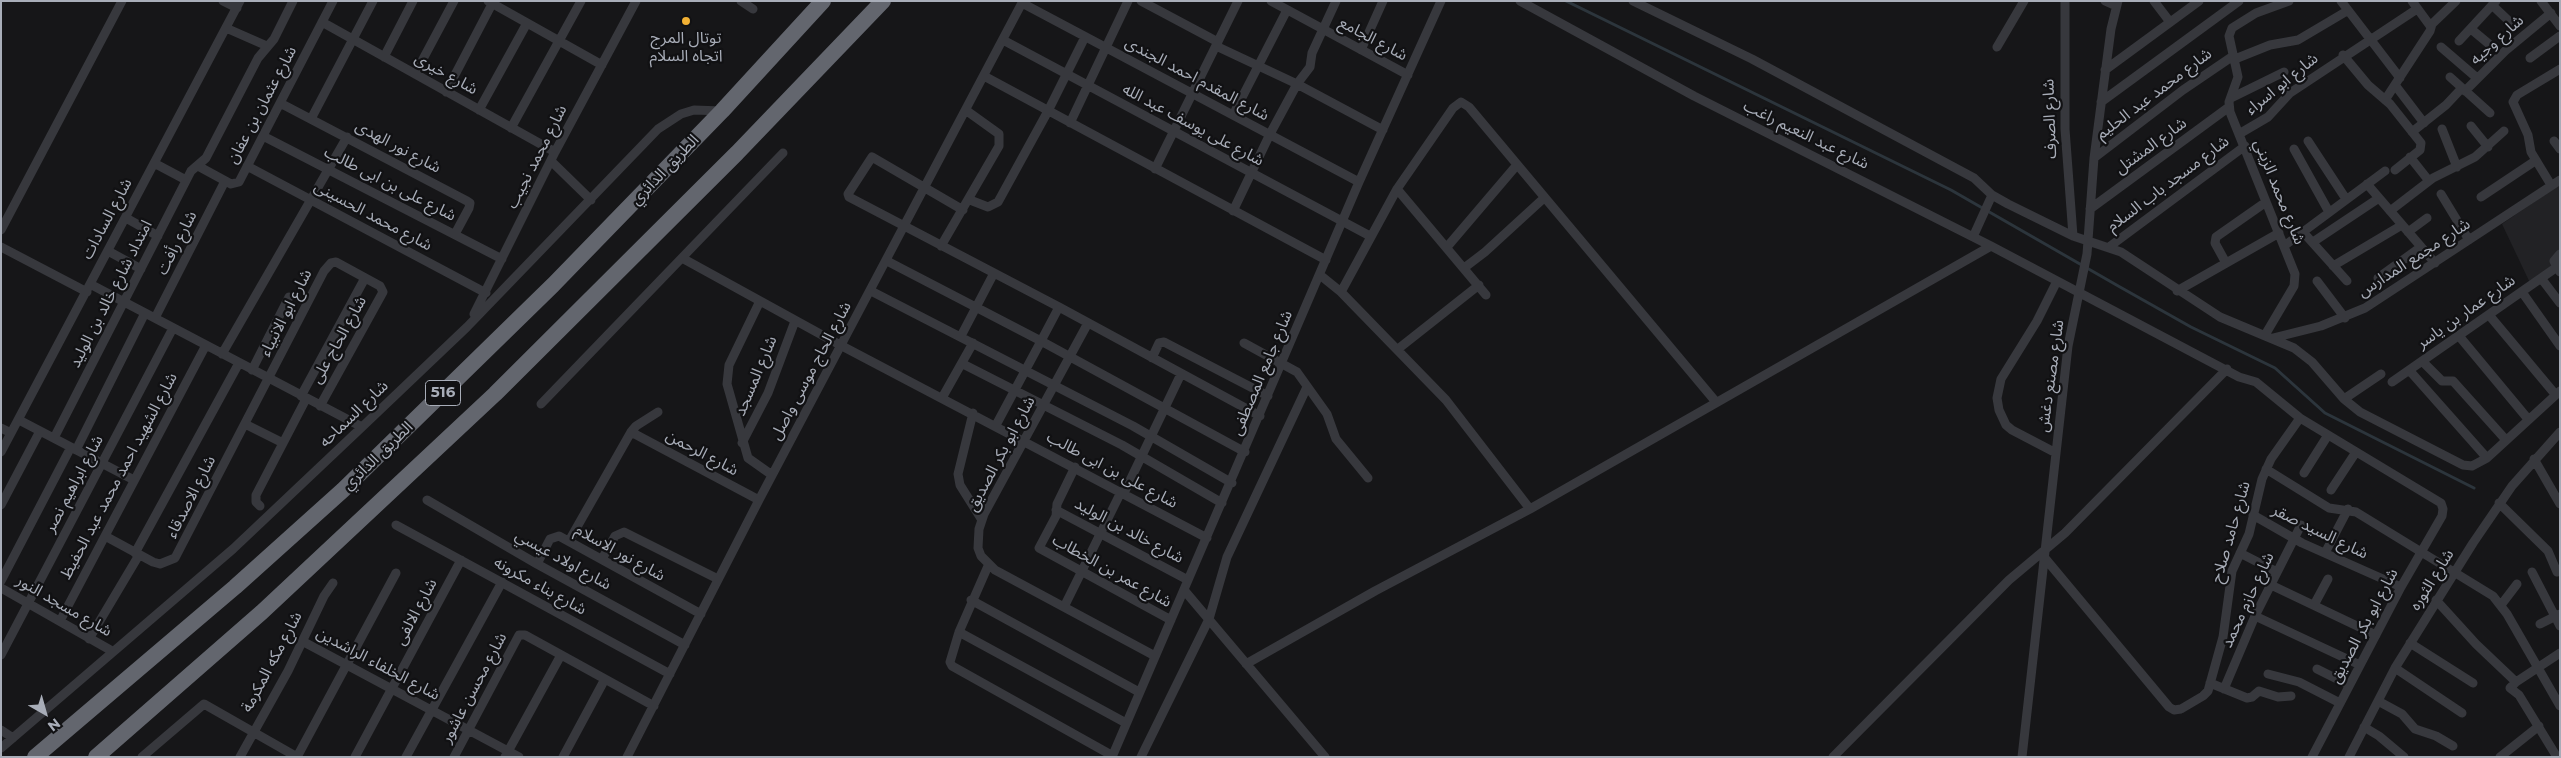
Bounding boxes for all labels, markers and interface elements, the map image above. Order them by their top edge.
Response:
street label: شارع وجيه [2466,11,2528,69]
street label: شارع الجامع [1335,13,1411,65]
marker: توتال المرج اتجاه السلام [680,15,692,27]
place label: توتال المرج اتجاه السلام [649,28,723,66]
street label: شارع المقدم احمد الجندى [1122,33,1272,125]
street label: شارع عثمان بن عفان [223,43,301,167]
street label: شارع محمد عبد الحليم [2092,44,2216,144]
street label: شارع خيرى [411,49,481,99]
street label: شارع ابو اسراء [2242,49,2322,119]
street label: شارع الصرف [2039,79,2061,159]
street label: شارع على يوسف عبد الله [1119,80,1267,170]
street label: شارع عبد النعيم راغب [1740,96,1872,174]
street label: شارع محمد نجيب [503,102,571,212]
street label: شارع المشتل [2111,114,2191,178]
street label: شارع نور الهدى [352,116,444,178]
street label: الطريق الدائري [627,131,703,209]
street label: شارع مسجد باب السلام [2103,132,2233,236]
street label: شارع محمد الزيني [2249,137,2309,247]
street label: شارع على بن ابى طالب [321,142,459,226]
street label: شارع السادات [78,175,136,263]
street label: شارع محمد الحسينى [311,177,435,255]
street label: شارع رأفت [153,208,201,278]
street label: شارع مجمع المدارس [2354,214,2474,302]
street label: امتداد شارع خالد بن الوليد [65,217,157,371]
street label: شارع ابو الانبياء [256,266,316,360]
street label: شارع عمار بن ياسر [2413,271,2519,353]
street label: شارع الحاج على [307,293,371,387]
street label: شارع الحاج موسى واصل [766,298,856,444]
street label: شارع جامع المصطفى [1227,308,1297,438]
street label: شارع مصنع دغش [2034,319,2068,433]
street label: شارع المسجد [731,333,781,419]
street label: شارع الشهيد احمد محمد عبد الحفيظ [56,369,182,583]
street label: شارع السماحه [316,377,392,451]
road number: 516 [426,380,460,406]
street label: شارع ابو بكر الصديق [963,393,1039,515]
street label: الطريق الدائري [339,418,417,494]
street label: شارع الرحمن [662,426,742,480]
street label: شارع على بن ابى طالب [1043,427,1181,513]
street label: شارع ابراهيم نصر [40,432,108,536]
street label: شارع الاصدقاء [162,453,220,541]
street label: شارع حامد صلاح [2207,479,2255,585]
street label: شارع خالد بن الوليد [1071,494,1187,568]
street label: شارع السيد صقر [2269,501,2371,563]
street label: شارع نور الاسلام [571,520,669,586]
street label: شارع اولاد عيسي [512,526,614,594]
street label: شارع عمر بن الخطاب [1049,530,1175,612]
street label: شارع الثوره [2406,546,2458,614]
street label: شارع حازم محمد [2218,549,2278,651]
street label: شارع بناء مكرونه [490,553,590,619]
street label: شارع ابو بكر الصديق [2326,565,2402,687]
street label: شارع مسجد النور [13,571,115,641]
street label: شارع الالفى [391,576,441,648]
street label: شارع مكه المكرمة [237,608,307,716]
street label: شارع الخلفاء الراشدين [313,623,443,705]
street label: شارع محسن عاشور [437,630,511,746]
north arrow [20,688,70,738]
text: N [44,714,64,735]

